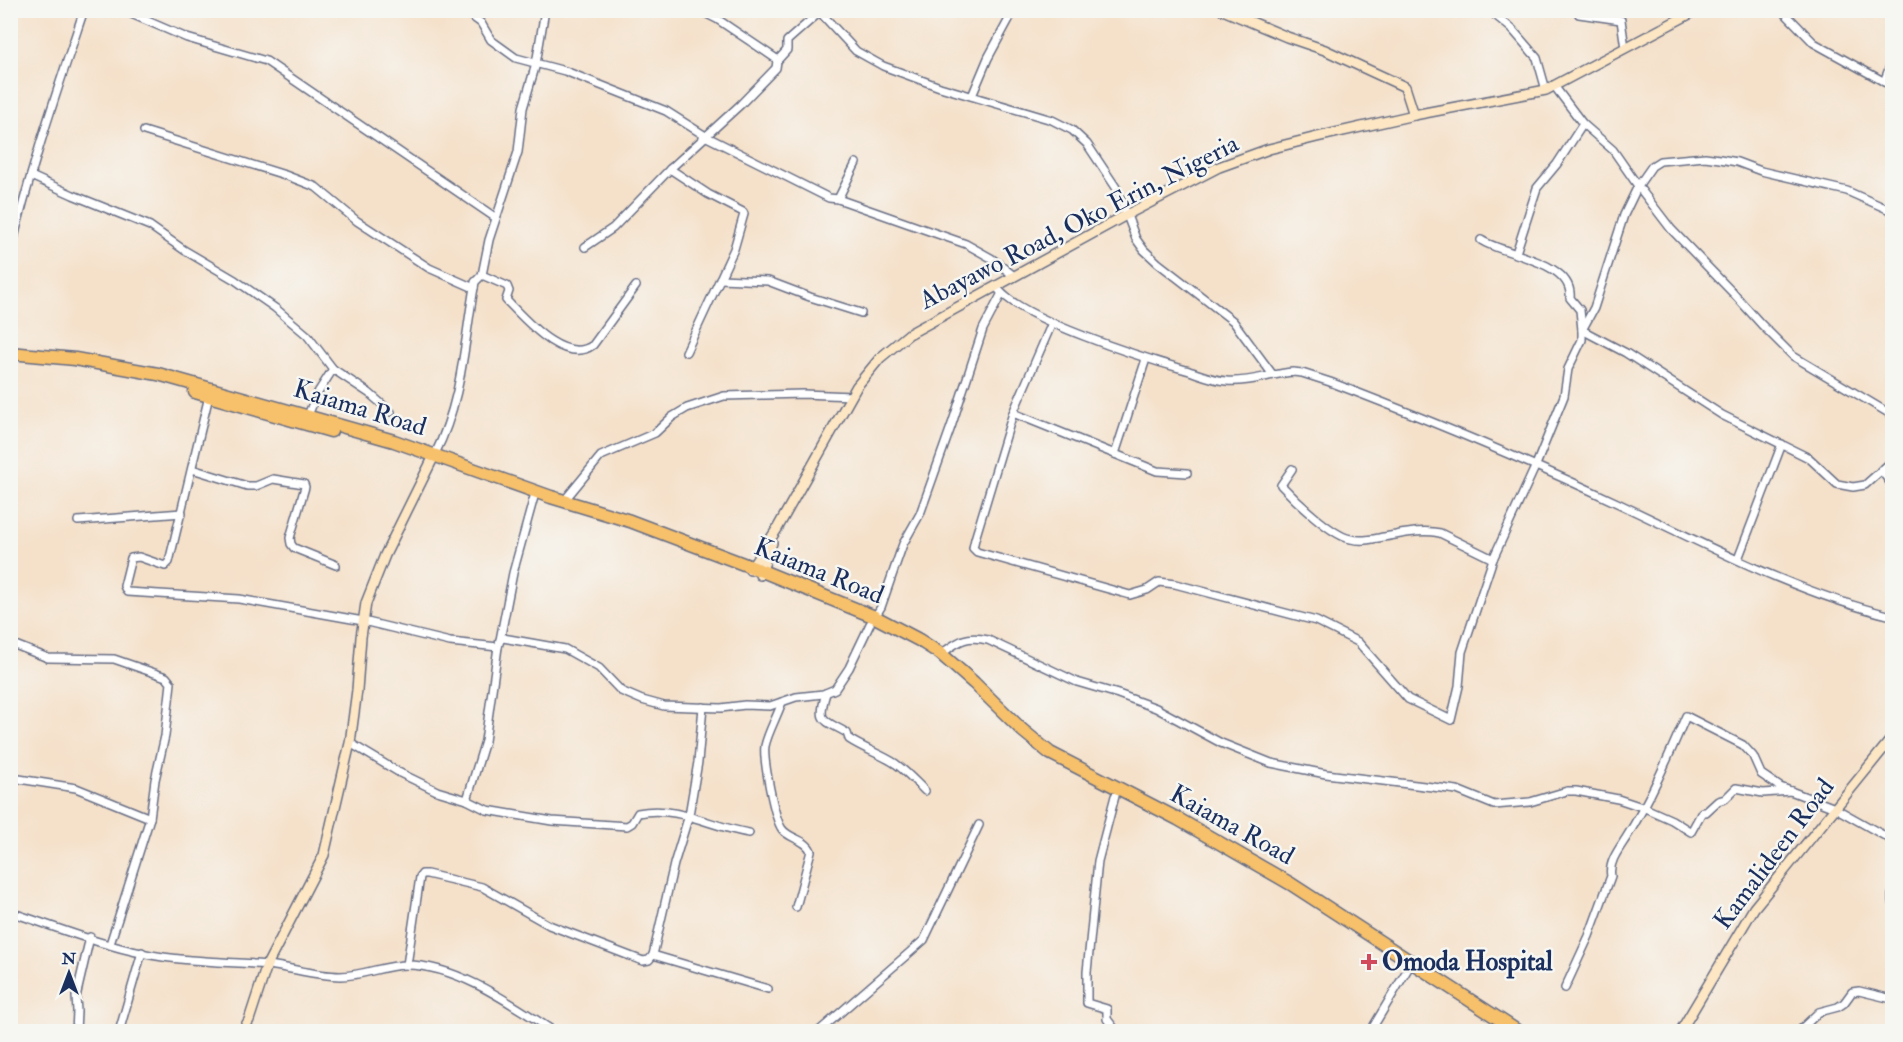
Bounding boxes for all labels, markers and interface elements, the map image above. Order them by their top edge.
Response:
street label: Abayawo Road, Oko Erin, Nigeria [913,127,1244,317]
street label: Kaiama Road [290,373,430,443]
street label: Kaiama Road [749,530,889,612]
street label: Kamalideen Road [1707,772,1841,936]
street label: Kaiama Road [1164,778,1300,872]
north arrow [39,943,99,1003]
place label: Omoda Hospital [1382,946,1553,979]
text: N [61,949,77,969]
marker: Omoda Hospital [1360,953,1378,971]

